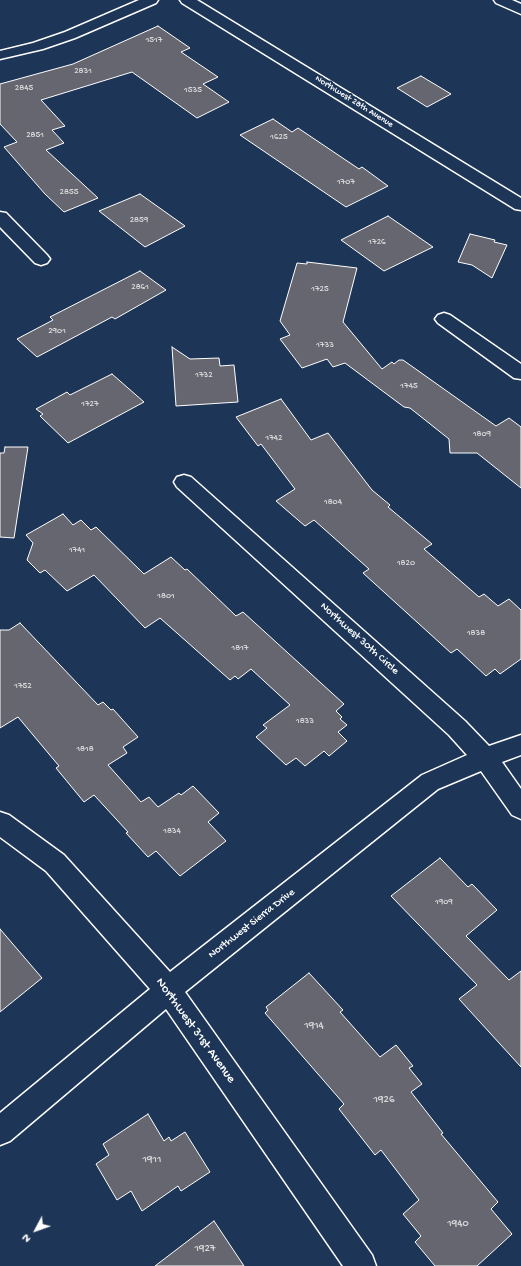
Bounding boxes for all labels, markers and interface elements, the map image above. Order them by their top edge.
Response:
house number: 1517 [146,36,162,46]
house number: 2831 [74,67,92,77]
street label: Northwest 28th Avenue [313,74,395,130]
house number: 2845 [15,84,33,94]
house number: 1535 [184,86,202,96]
house number: 2851 [26,131,44,141]
house number: 1625 [270,133,288,143]
house number: 1707 [337,178,355,188]
house number: 2855 [60,188,78,198]
house number: 2859 [130,216,148,226]
house number: 1726 [368,238,386,248]
house number: 2861 [131,283,149,293]
house number: 1725 [311,285,329,295]
house number: 2901 [48,327,66,337]
house number: 1733 [316,341,334,351]
house number: 1732 [195,371,213,381]
house number: 1745 [400,382,418,392]
house number: 1727 [81,400,99,410]
house number: 1809 [473,430,491,440]
house number: 1742 [266,434,282,444]
house number: 1804 [324,498,342,508]
house number: 1741 [69,546,85,556]
house number: 1820 [397,559,415,569]
house number: 1801 [157,592,175,602]
street label: Northwest 30th Circle [317,600,401,678]
house number: 1838 [467,629,485,639]
house number: 1817 [232,644,248,654]
house number: 1752 [14,682,32,692]
house number: 1833 [296,717,314,727]
house number: 1818 [76,745,94,755]
house number: 1834 [163,827,181,837]
street label: Northwest Sierra Drive [206,886,298,962]
house number: 1909 [435,898,453,908]
street label: Northwest 31st Avenue [152,975,238,1087]
house number: 1914 [304,1019,324,1033]
house number: 1926 [374,1093,394,1107]
house number: 1911 [143,1153,161,1167]
north arrow [16,1210,56,1250]
house number: 1940 [447,1217,469,1231]
text: N [20,1231,34,1245]
house number: 1927 [194,1242,216,1256]

